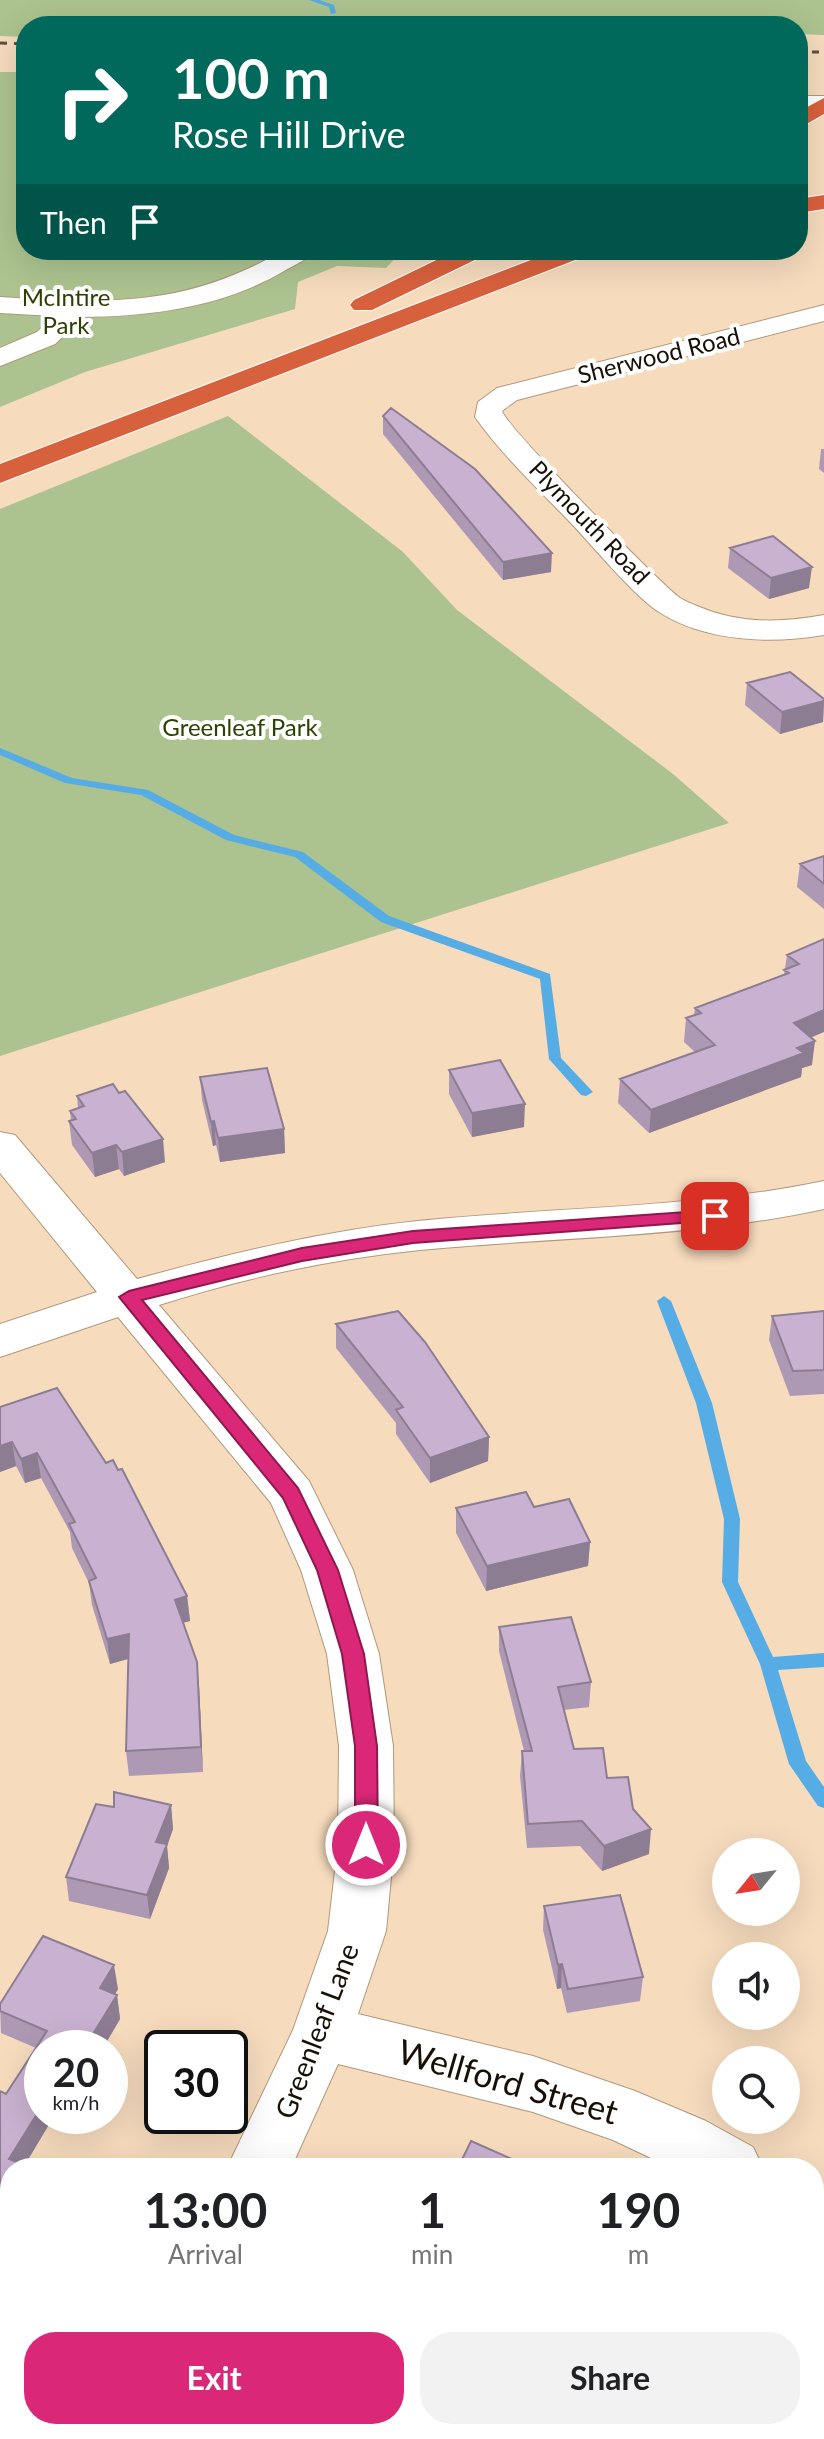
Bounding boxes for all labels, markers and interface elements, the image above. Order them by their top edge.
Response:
text: 100 m [172,44,330,111]
icon: right [40,48,144,152]
text: Rose Hill Drive [172,112,406,156]
icon: arrive [123,200,167,244]
text: Then [40,204,107,240]
park label: McIntire Park [22,282,110,339]
street label: Sherwood Road [574,320,743,389]
street label: Plymouth Road [524,454,656,590]
park label: Greenleaf Park [162,712,319,741]
pin [681,1182,749,1250]
icon: arrive [693,1194,737,1238]
position arrow [324,1803,408,1887]
north arrow [712,1838,800,1926]
map controls [712,1838,800,2134]
street label: Greenleaf Lane [267,1938,365,2123]
button: sound [712,1942,800,2030]
speed limit sign: 30 [144,2030,248,2134]
street label: Wellford Street [394,2030,623,2132]
button: search [712,2046,800,2134]
text: 20 [53,2048,99,2096]
text: km/h [53,2090,99,2114]
text: 13:00 [144,2181,267,2238]
text: 1 [418,2181,446,2238]
text: 190 [597,2181,680,2238]
text: Arrival [168,2238,243,2270]
text: min [411,2238,453,2270]
text: m [628,2238,649,2270]
button: Exit [24,2332,404,2424]
button: Share [420,2332,800,2424]

